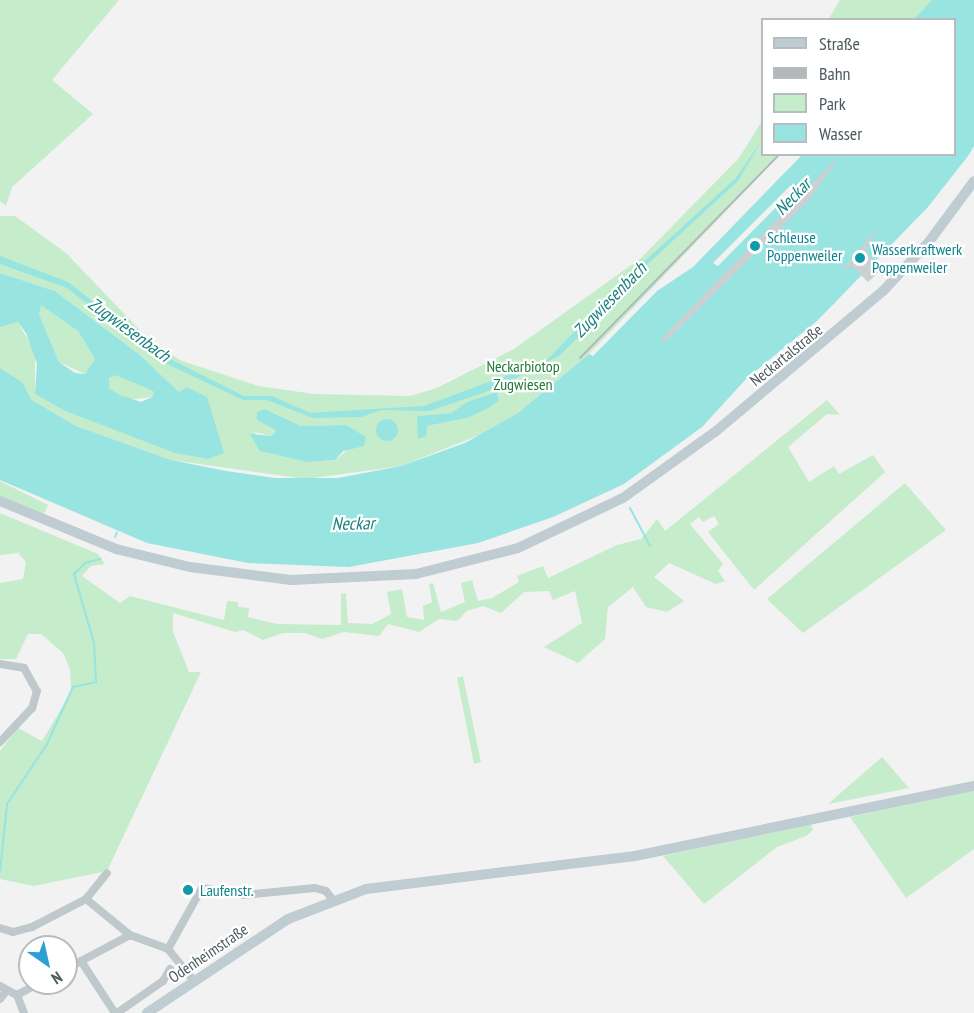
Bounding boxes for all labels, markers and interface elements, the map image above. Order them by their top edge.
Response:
legend [761,18,956,156]
text: Straße [819,32,860,55]
text: Bahn [819,62,851,85]
text: Park [819,92,846,115]
text: Wasser [819,122,862,145]
water label: Neckar [770,174,816,220]
place label: Schleuse Poppenweiler [767,227,842,265]
marker: Schleuse Poppenweiler [748,239,762,253]
place label: Wasserkraftwerk Poppenweiler [872,239,962,277]
marker: Wasserkraftwerk Poppenweiler [853,251,867,265]
water label: Zugwiesenbach [569,258,651,342]
water label: Zugwiesenbach [84,293,174,367]
street label: Neckartalstraße [746,320,826,390]
park label: Neckarbiotop Zugwiesen [486,356,560,394]
water label: Neckar [332,513,374,535]
place label: Laufenstr. [200,880,254,900]
marker: Laufenstr. [181,883,195,897]
street label: Odenheimstraße [165,919,251,987]
north arrow [18,935,78,995]
text: N [48,968,66,989]

